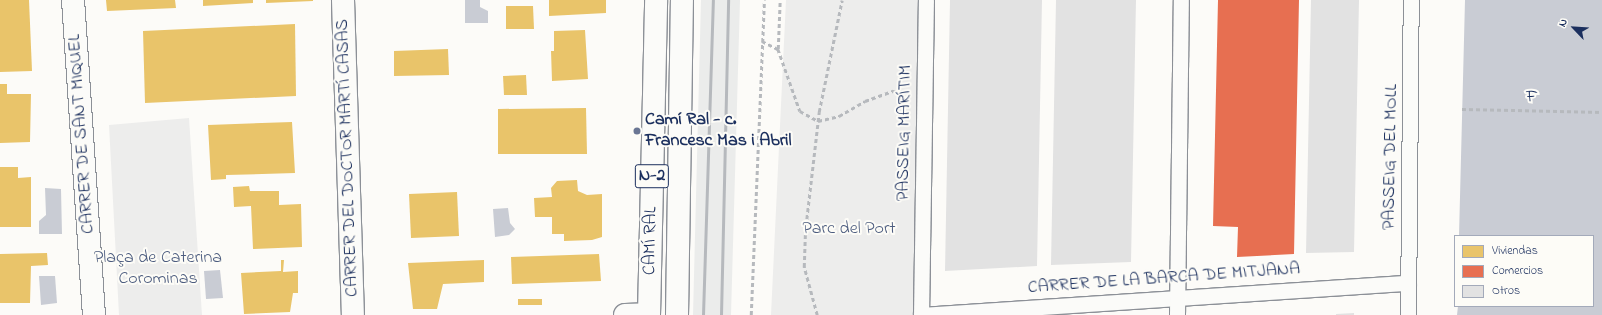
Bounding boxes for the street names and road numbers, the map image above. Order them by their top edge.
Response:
street label: CARRER DEL DOCTOR MARTÍ CASAS [332,19,364,297]
street label: CARRER DE SANT MIQUEL [64,33,100,235]
street label: PASSEIG MARÍTIM [893,65,917,201]
street label: PASSEIG DEL MOLL [1379,84,1403,230]
street label: F [1526,87,1538,109]
road number: N-2 [634,161,670,191]
street label: CAMÍ RAL [640,207,662,275]
street label: CARRER DE LA BARCA DE MITJANA [1027,259,1301,299]

